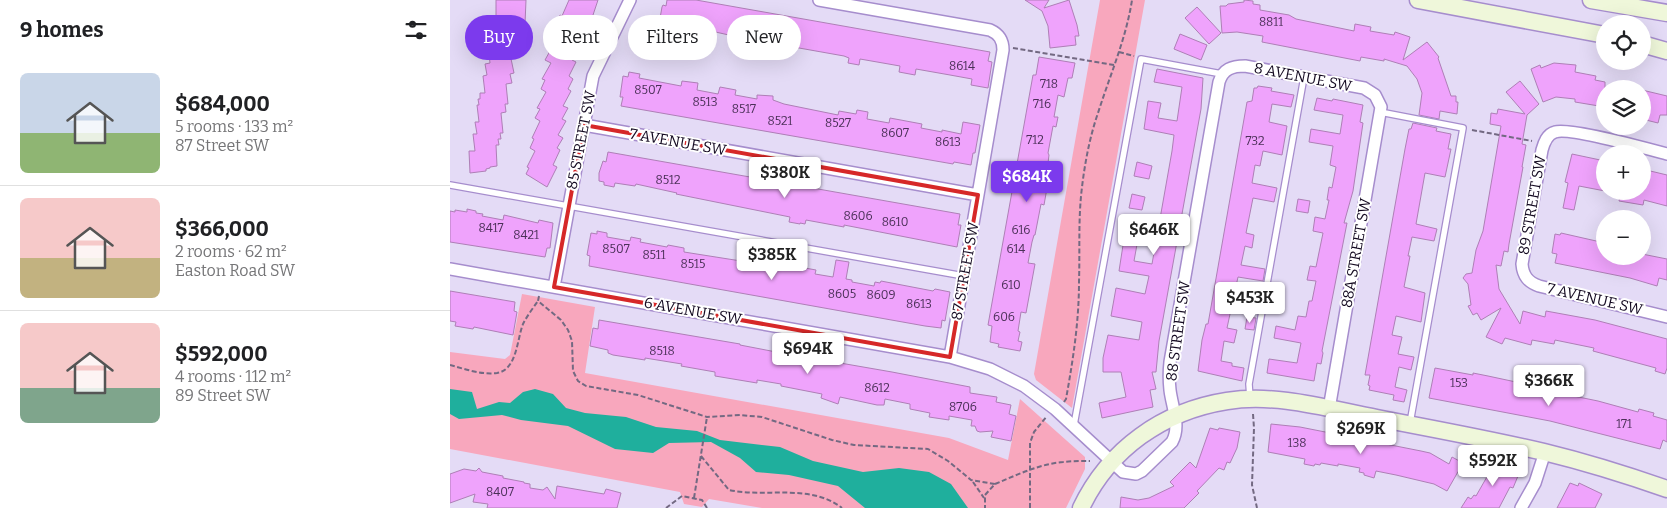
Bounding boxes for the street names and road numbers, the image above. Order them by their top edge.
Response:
street label: 8 AVENUE SW [1253,59,1354,95]
street label: 85 STREET SW [563,88,600,191]
street label: 7 AVENUE SW [628,125,728,159]
street label: 89 STREET SW [1514,153,1550,256]
street label: 88A STREET SW [1337,196,1375,309]
street label: 87 STREET SW [947,220,983,322]
street label: 88 STREET SW [1162,279,1194,382]
street label: 7 AVENUE SW [1545,279,1645,319]
street label: 6 AVENUE SW [643,294,744,329]

